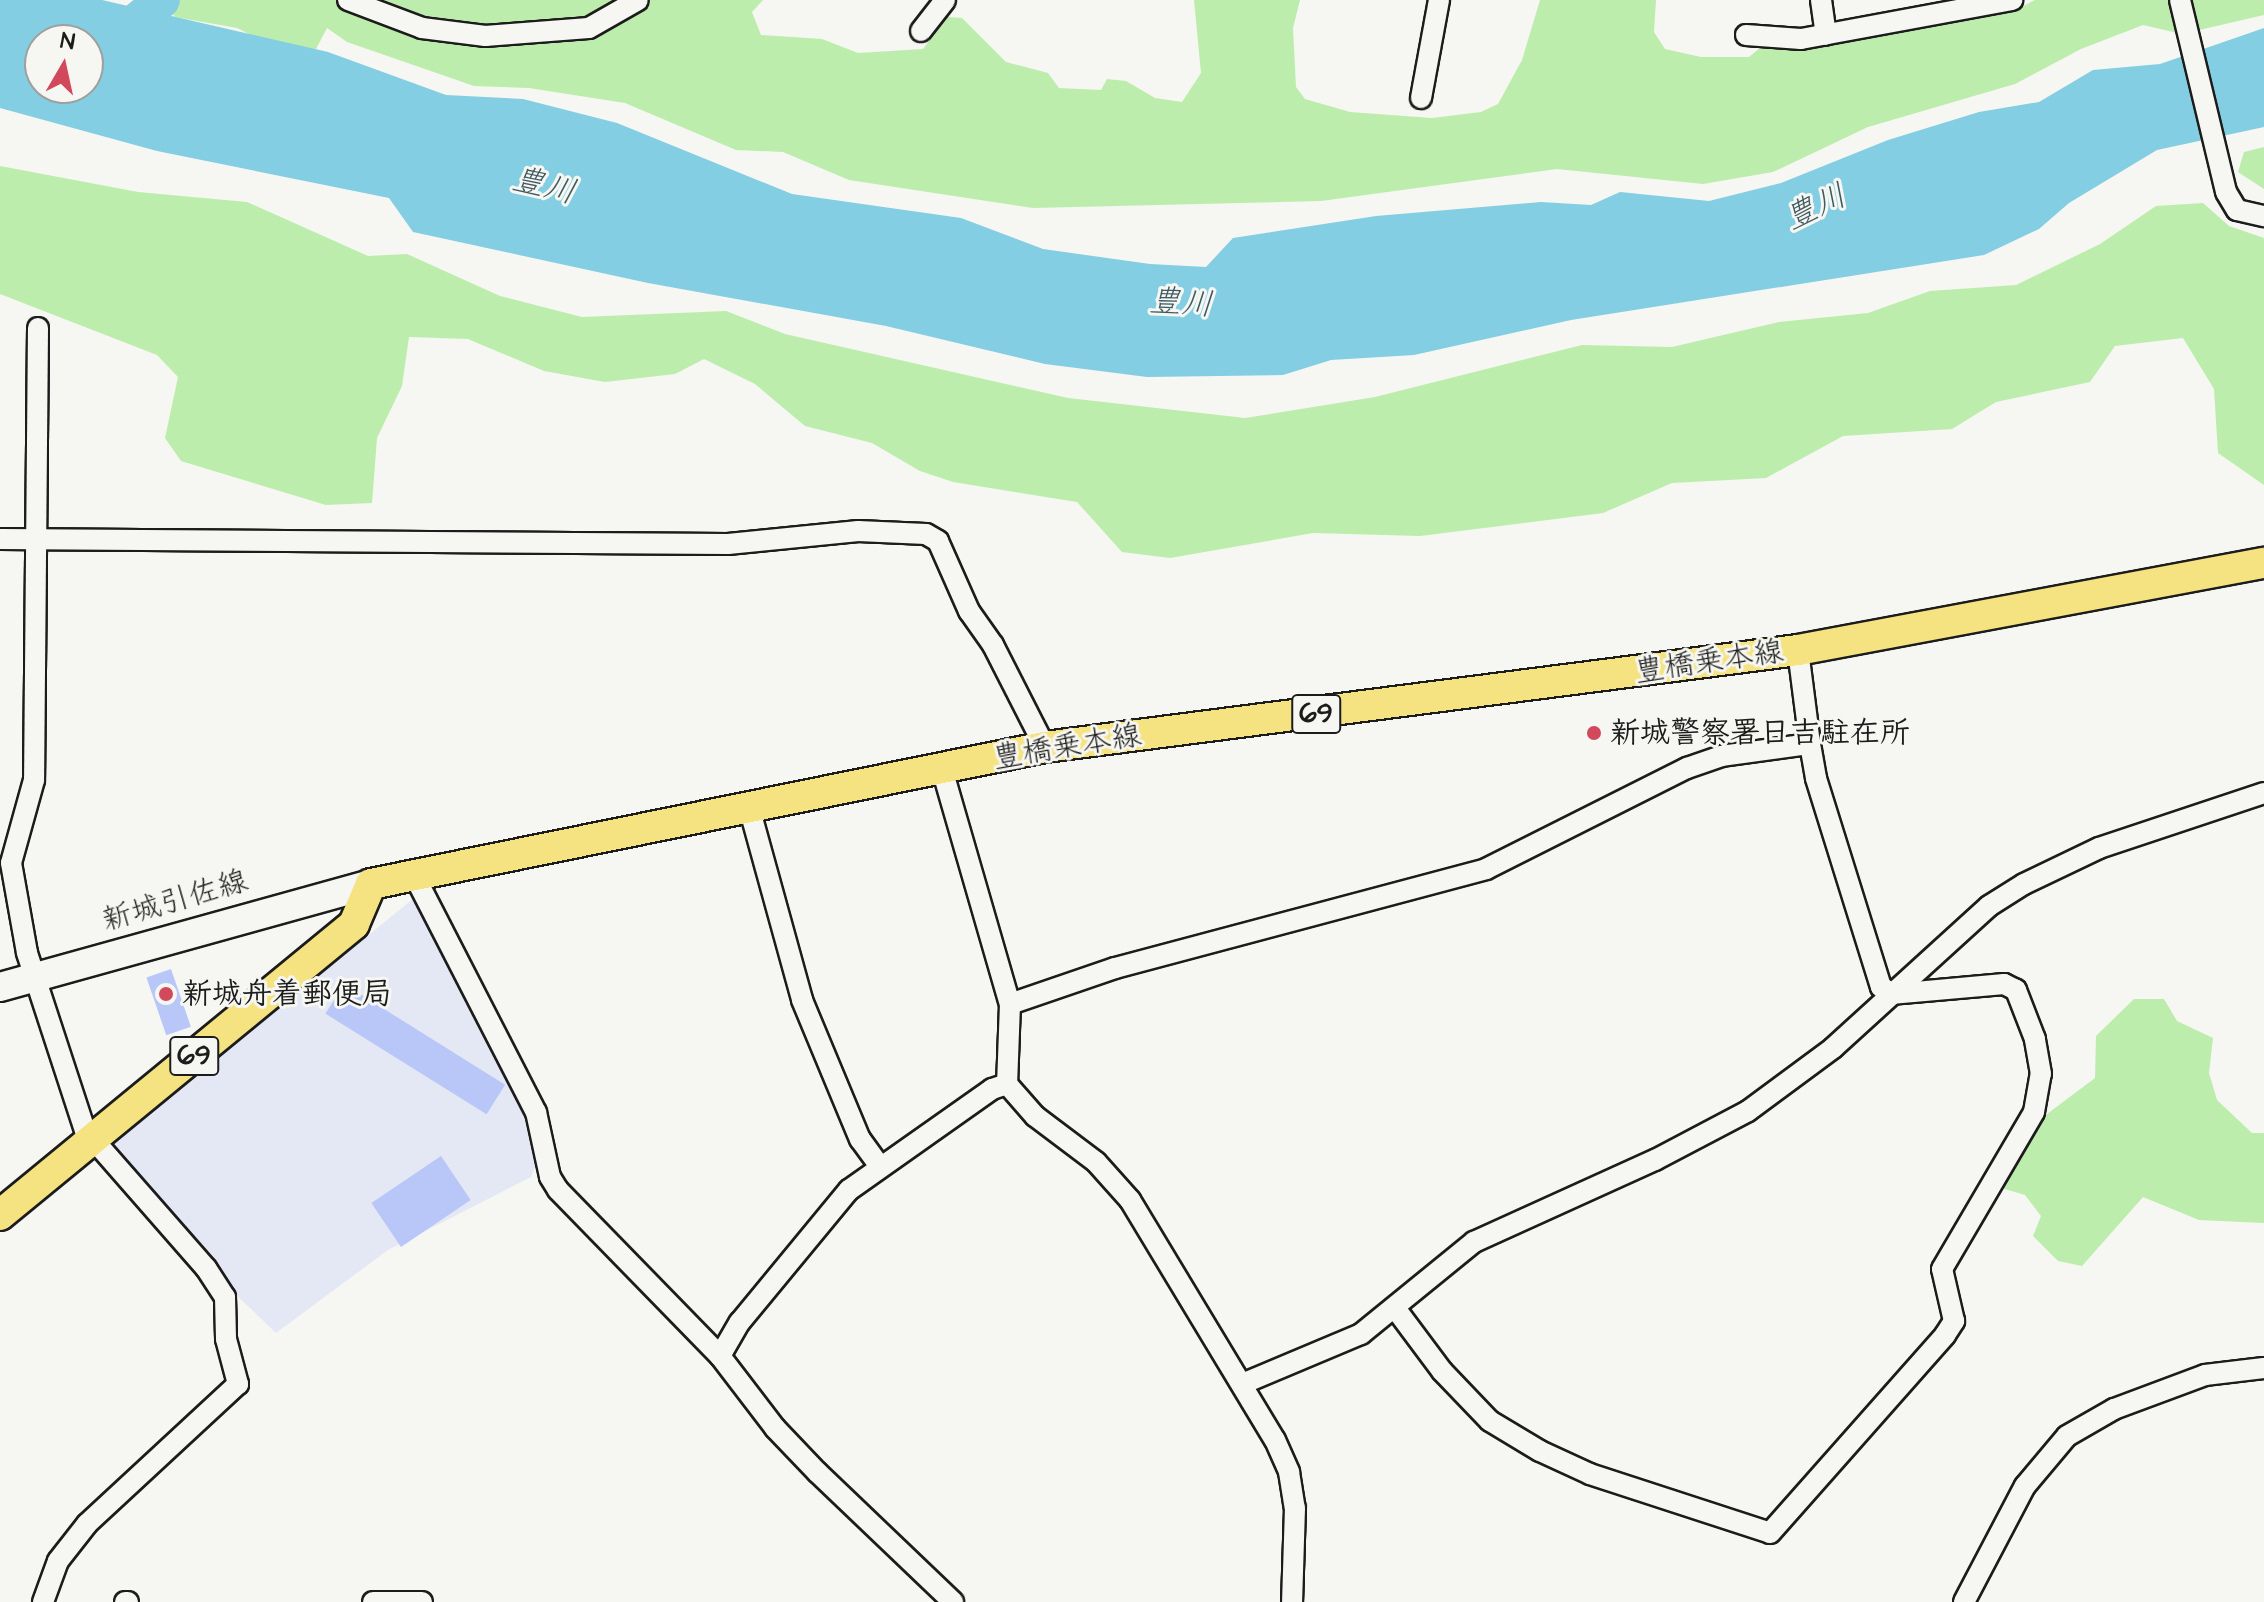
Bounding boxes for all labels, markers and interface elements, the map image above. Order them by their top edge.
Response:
north arrow [24,24,104,104]
text: N [58,25,77,58]
water label: 豊川 [508,161,580,213]
water label: 豊川 [1779,177,1853,239]
water label: 豊川 [1148,283,1214,325]
street label: 豊橋乗本線 [1632,634,1786,690]
road number: 69 [1290,690,1342,738]
place label: 新城警察署日吉駐在所 [1610,715,1910,751]
street label: 豊橋乗本線 [990,717,1144,777]
marker: 新城警察署日吉駐在所 [1585,724,1603,742]
street label: 新城引佐線 [98,863,252,939]
place label: 新城舟着郵便局 [182,976,392,1012]
marker: 新城舟着郵便局 [157,985,175,1003]
road number: 69 [168,1032,220,1080]

